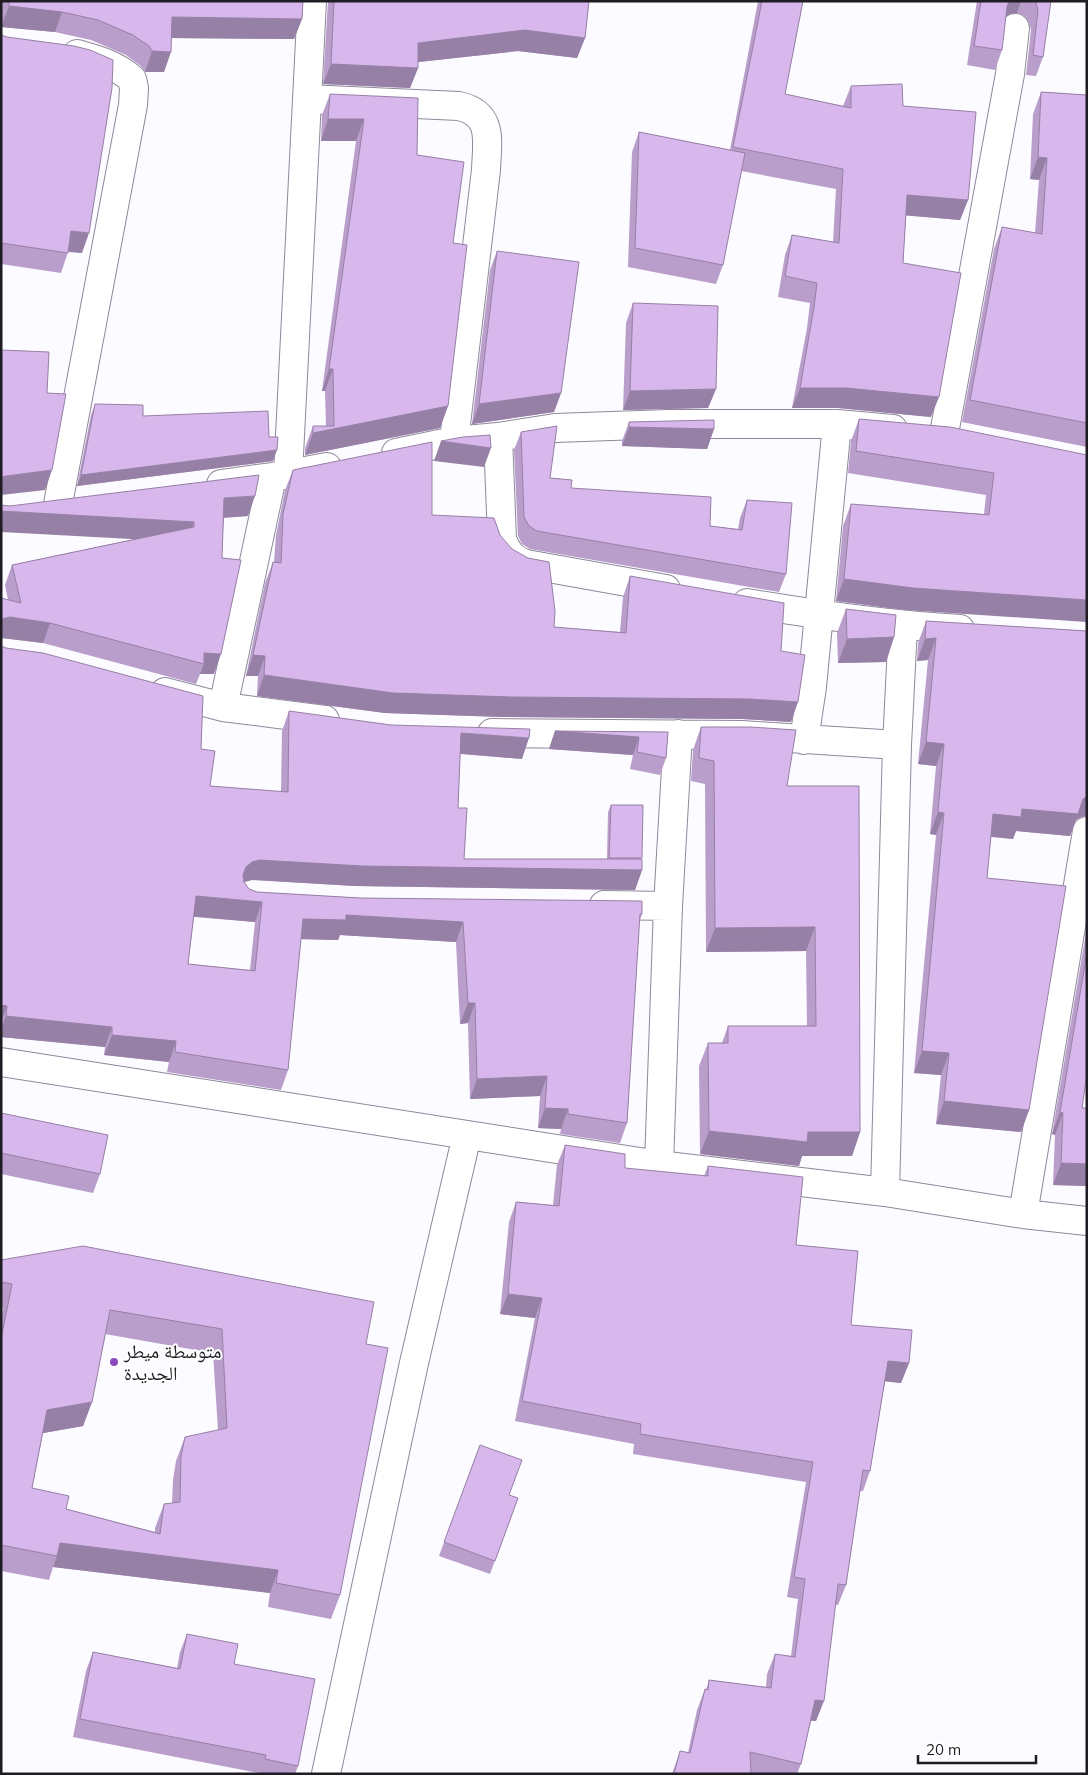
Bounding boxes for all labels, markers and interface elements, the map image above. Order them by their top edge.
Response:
place label: متوسطة ميطر الجديدة [123,1339,222,1385]
marker: متوسطة ميطر الجديدة [108,1356,120,1368]
scale bar [918,1732,1036,1764]
text: 20 m [926,1740,961,1759]

